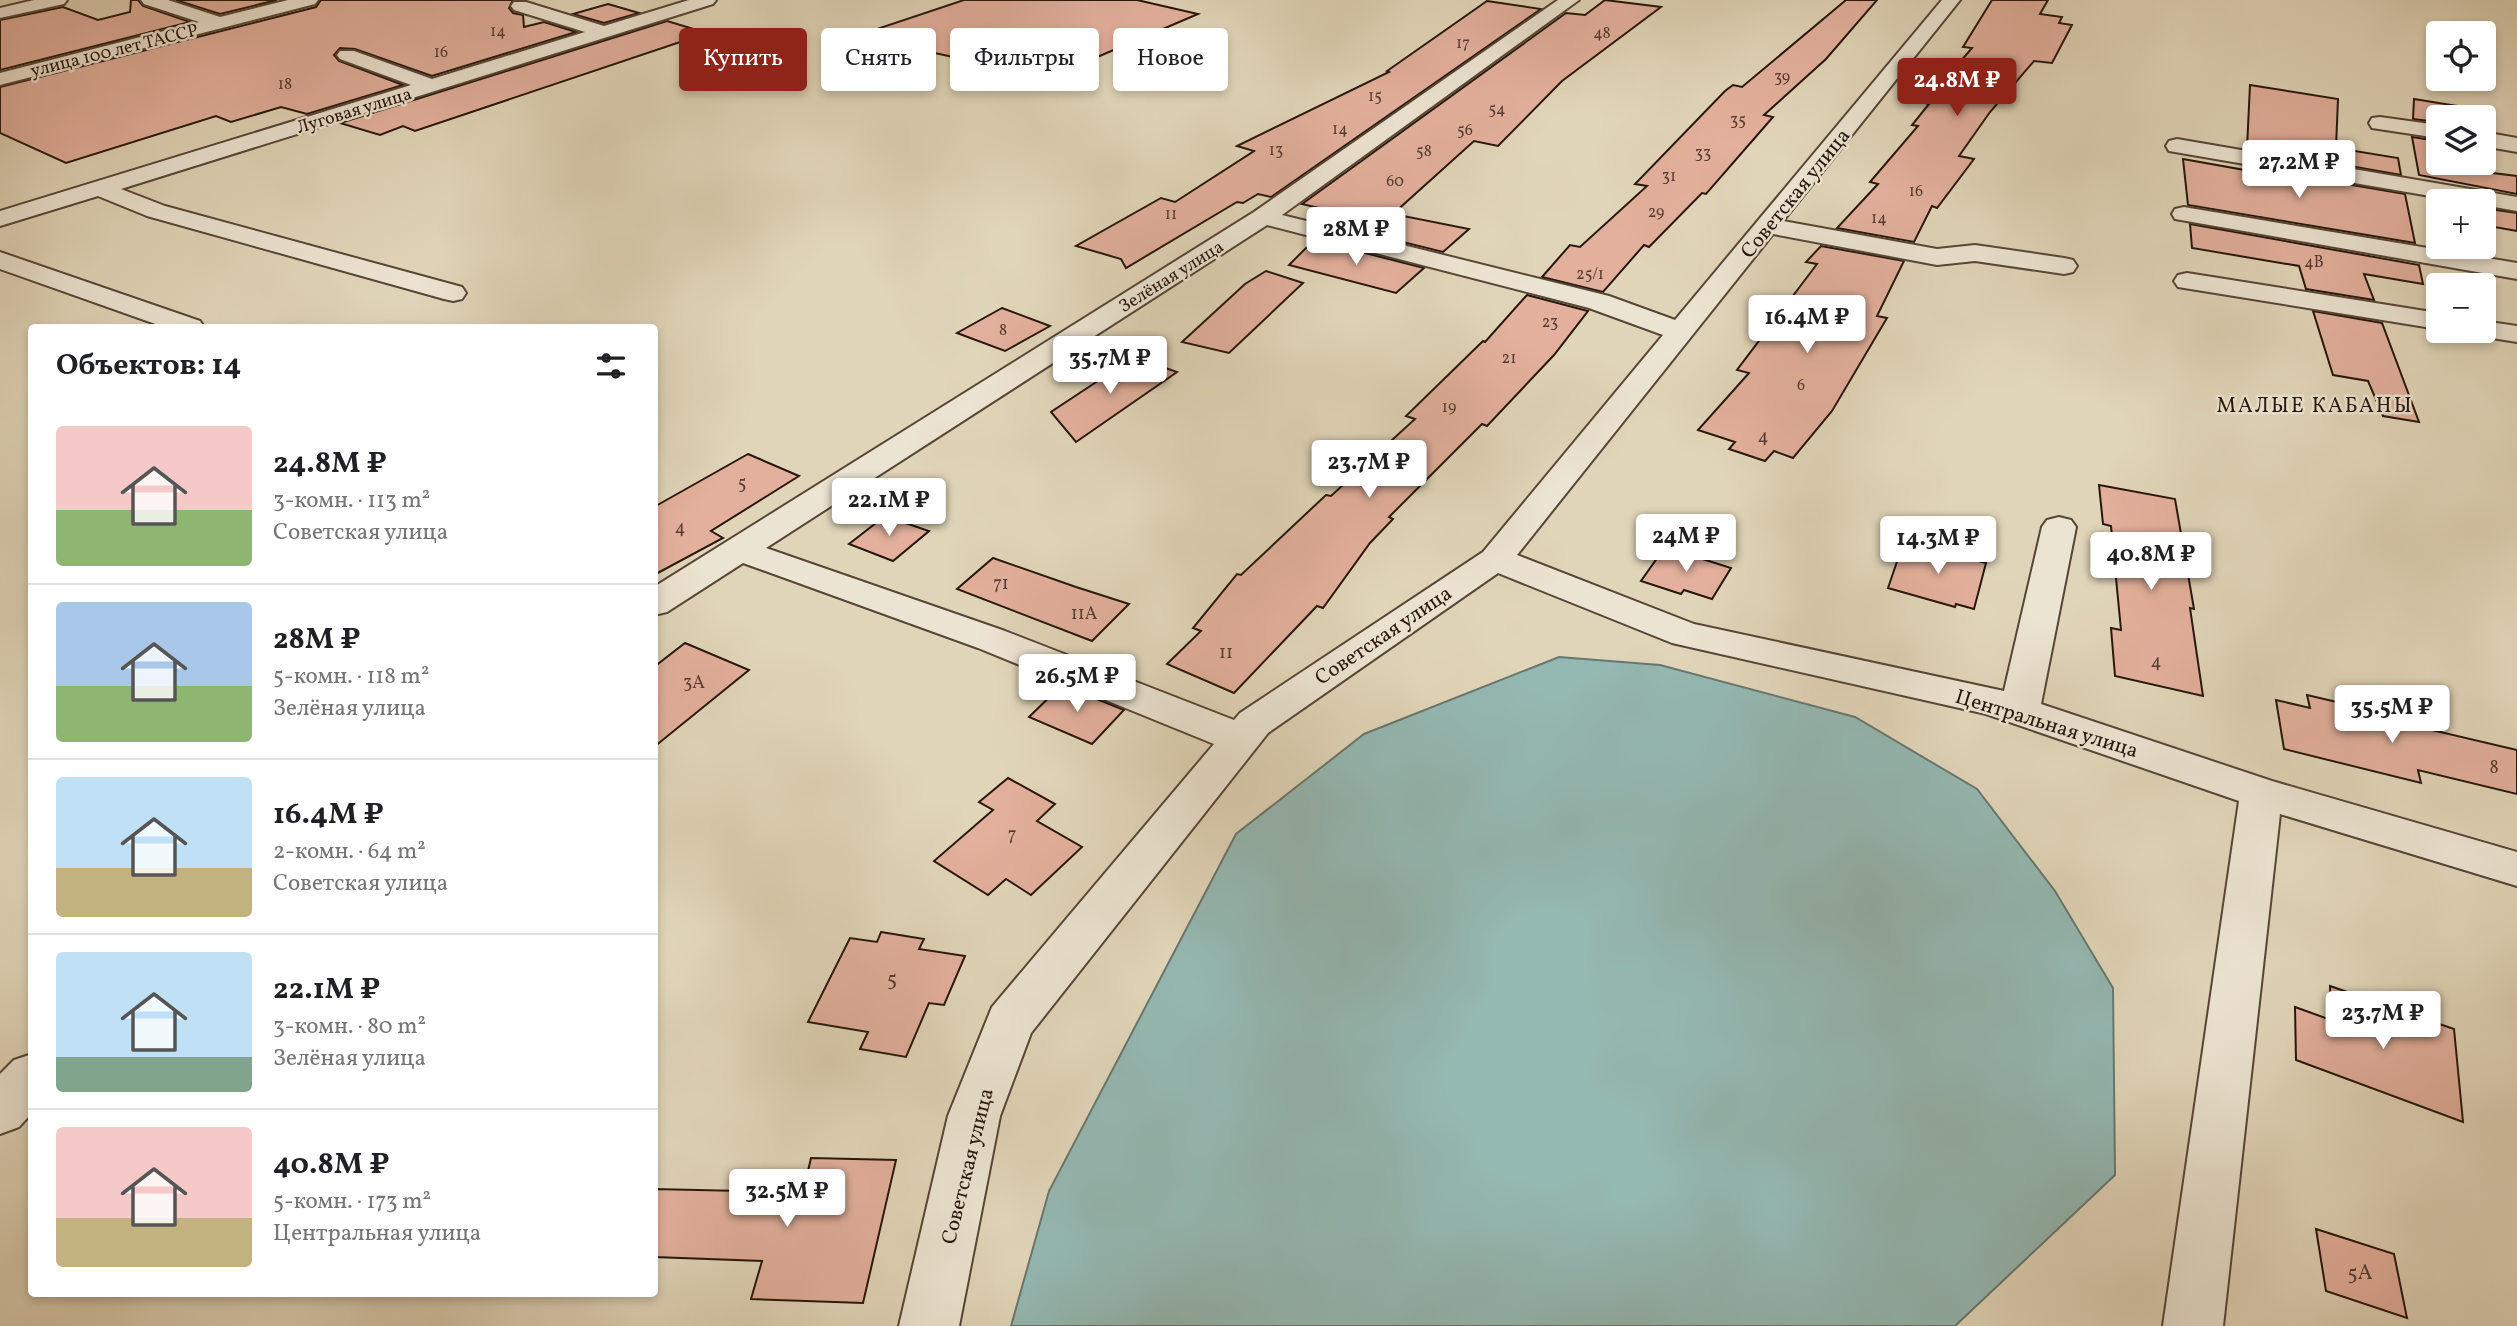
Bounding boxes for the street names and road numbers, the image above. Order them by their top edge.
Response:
street label: улица 100 лет ТАССР [28,19,201,84]
street label: Луговая улица [294,82,415,141]
street label: Советская улица [1735,123,1858,265]
street label: Зелёная улица [1114,235,1229,320]
street label: Советская улица [1309,580,1458,693]
street label: Центральная улица [1951,683,2142,766]
street label: Советская улица [935,1085,1002,1247]

